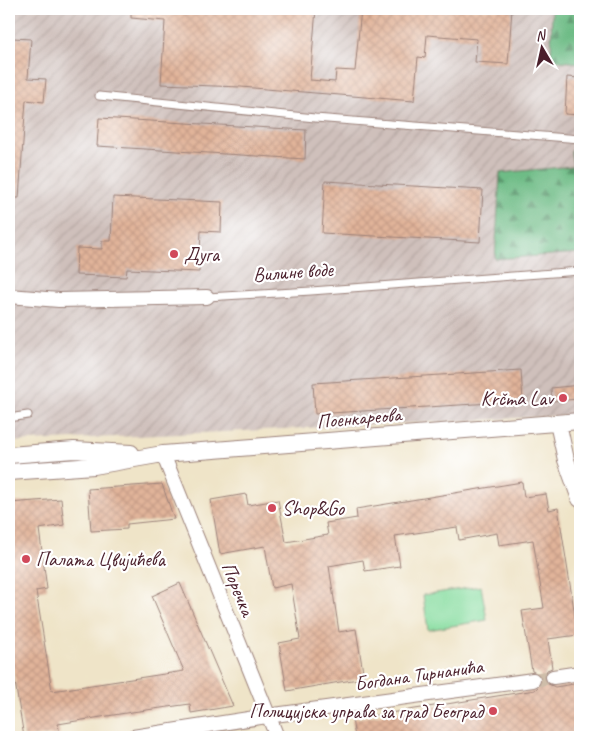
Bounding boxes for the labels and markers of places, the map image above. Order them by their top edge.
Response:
place label: Дуга [184,242,221,267]
marker: Дуга [168,248,180,260]
place label: Krčma Lav [481,386,554,411]
marker: Krčma Lav [557,392,569,404]
place label: Shop&Go [282,496,345,521]
marker: Shop&Go [266,502,278,514]
place label: Палата Цвијићева [36,547,167,572]
marker: Палата Цвијићева [20,553,32,565]
place label: Полицијска управа за град Београд [249,699,485,724]
marker: Полицијска управа за град Београд [487,705,499,717]

